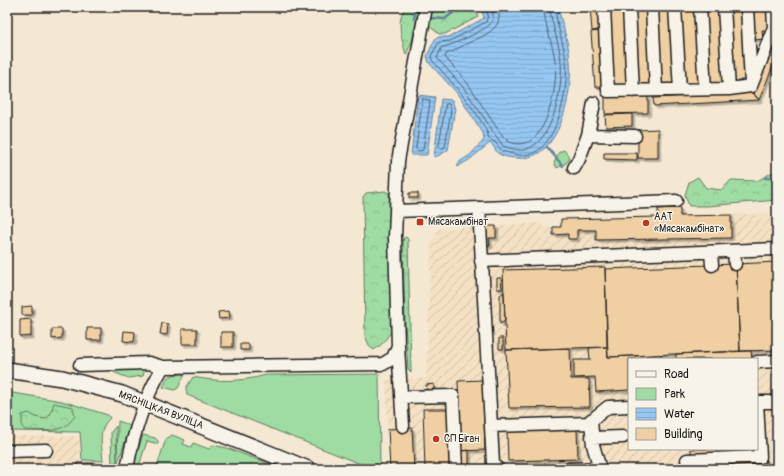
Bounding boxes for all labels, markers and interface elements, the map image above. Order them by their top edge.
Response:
place label: ААТ «Мясакамбінат» [654,211,724,235]
place label: Мясакамбінат [428,216,488,228]
marker: Мясакамбінат [415,217,425,227]
marker: ААТ «Мясакамбінат» [641,218,651,228]
legend [628,358,758,450]
text: Road [664,367,689,382]
text: Park [664,387,685,402]
street label: МЯСНІЦКАЯ ВУЛІЦА [117,388,205,432]
text: Water [664,407,695,422]
text: Building [664,427,703,442]
place label: СП Біган [444,433,479,445]
marker: СП Біган [431,434,441,444]

